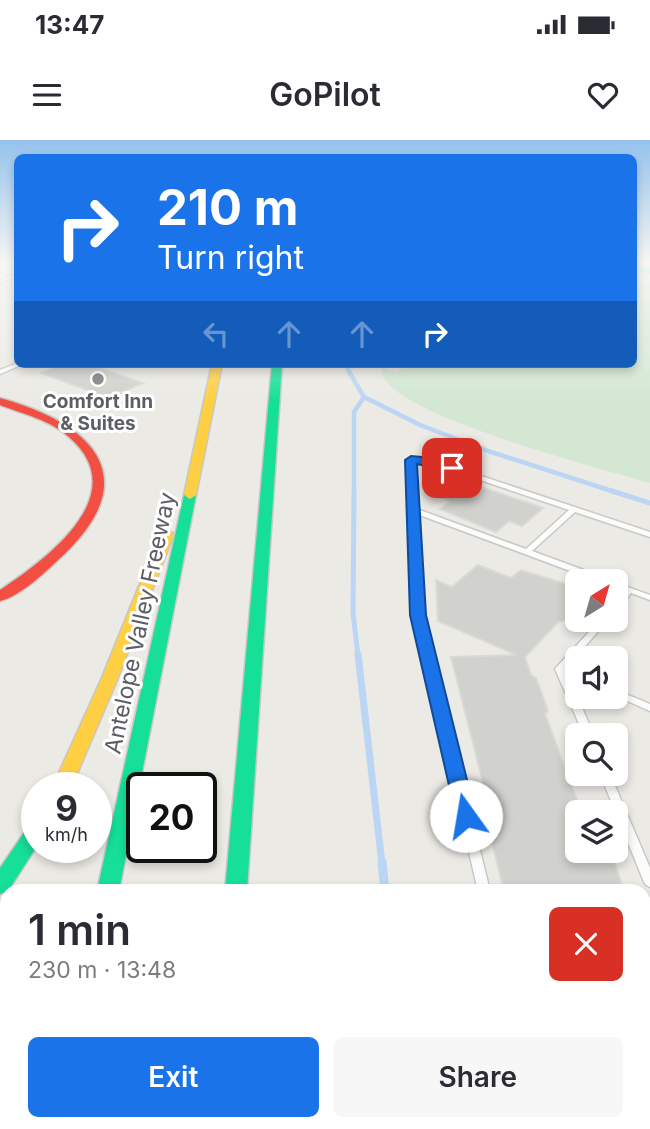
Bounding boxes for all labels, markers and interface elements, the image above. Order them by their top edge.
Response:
text: 13:47 [35,9,104,40]
text: GoPilot [269,75,381,114]
icon: menu [28,76,66,114]
icon: heart [584,76,622,114]
text: 210 m [157,178,298,237]
icon: right [42,182,133,273]
text: Turn right [157,238,304,277]
icon: left [197,315,235,353]
icon: ahead [270,315,308,353]
icon: ahead [343,315,381,353]
icon: right [416,315,454,353]
marker: Comfort Inn & Suites [90,371,106,387]
place label: Comfort Inn & Suites [43,390,153,435]
pin [422,438,482,498]
icon: arrive [433,449,471,487]
street label: Antelope Valley Freeway [99,490,181,756]
north arrow [565,569,628,632]
map controls [565,569,628,863]
button: sound [565,646,628,709]
button: search [565,723,628,786]
speed limit sign: 20 [126,772,217,863]
position arrow [429,779,503,853]
text: 9 [55,787,78,829]
button: layers [565,800,628,863]
text: km/h [45,824,88,845]
text: 1 min [28,904,131,955]
button: close [549,907,623,981]
text: 230 m · 13:48 [28,956,176,984]
button: Exit [28,1037,319,1117]
button: Share [333,1037,623,1117]

